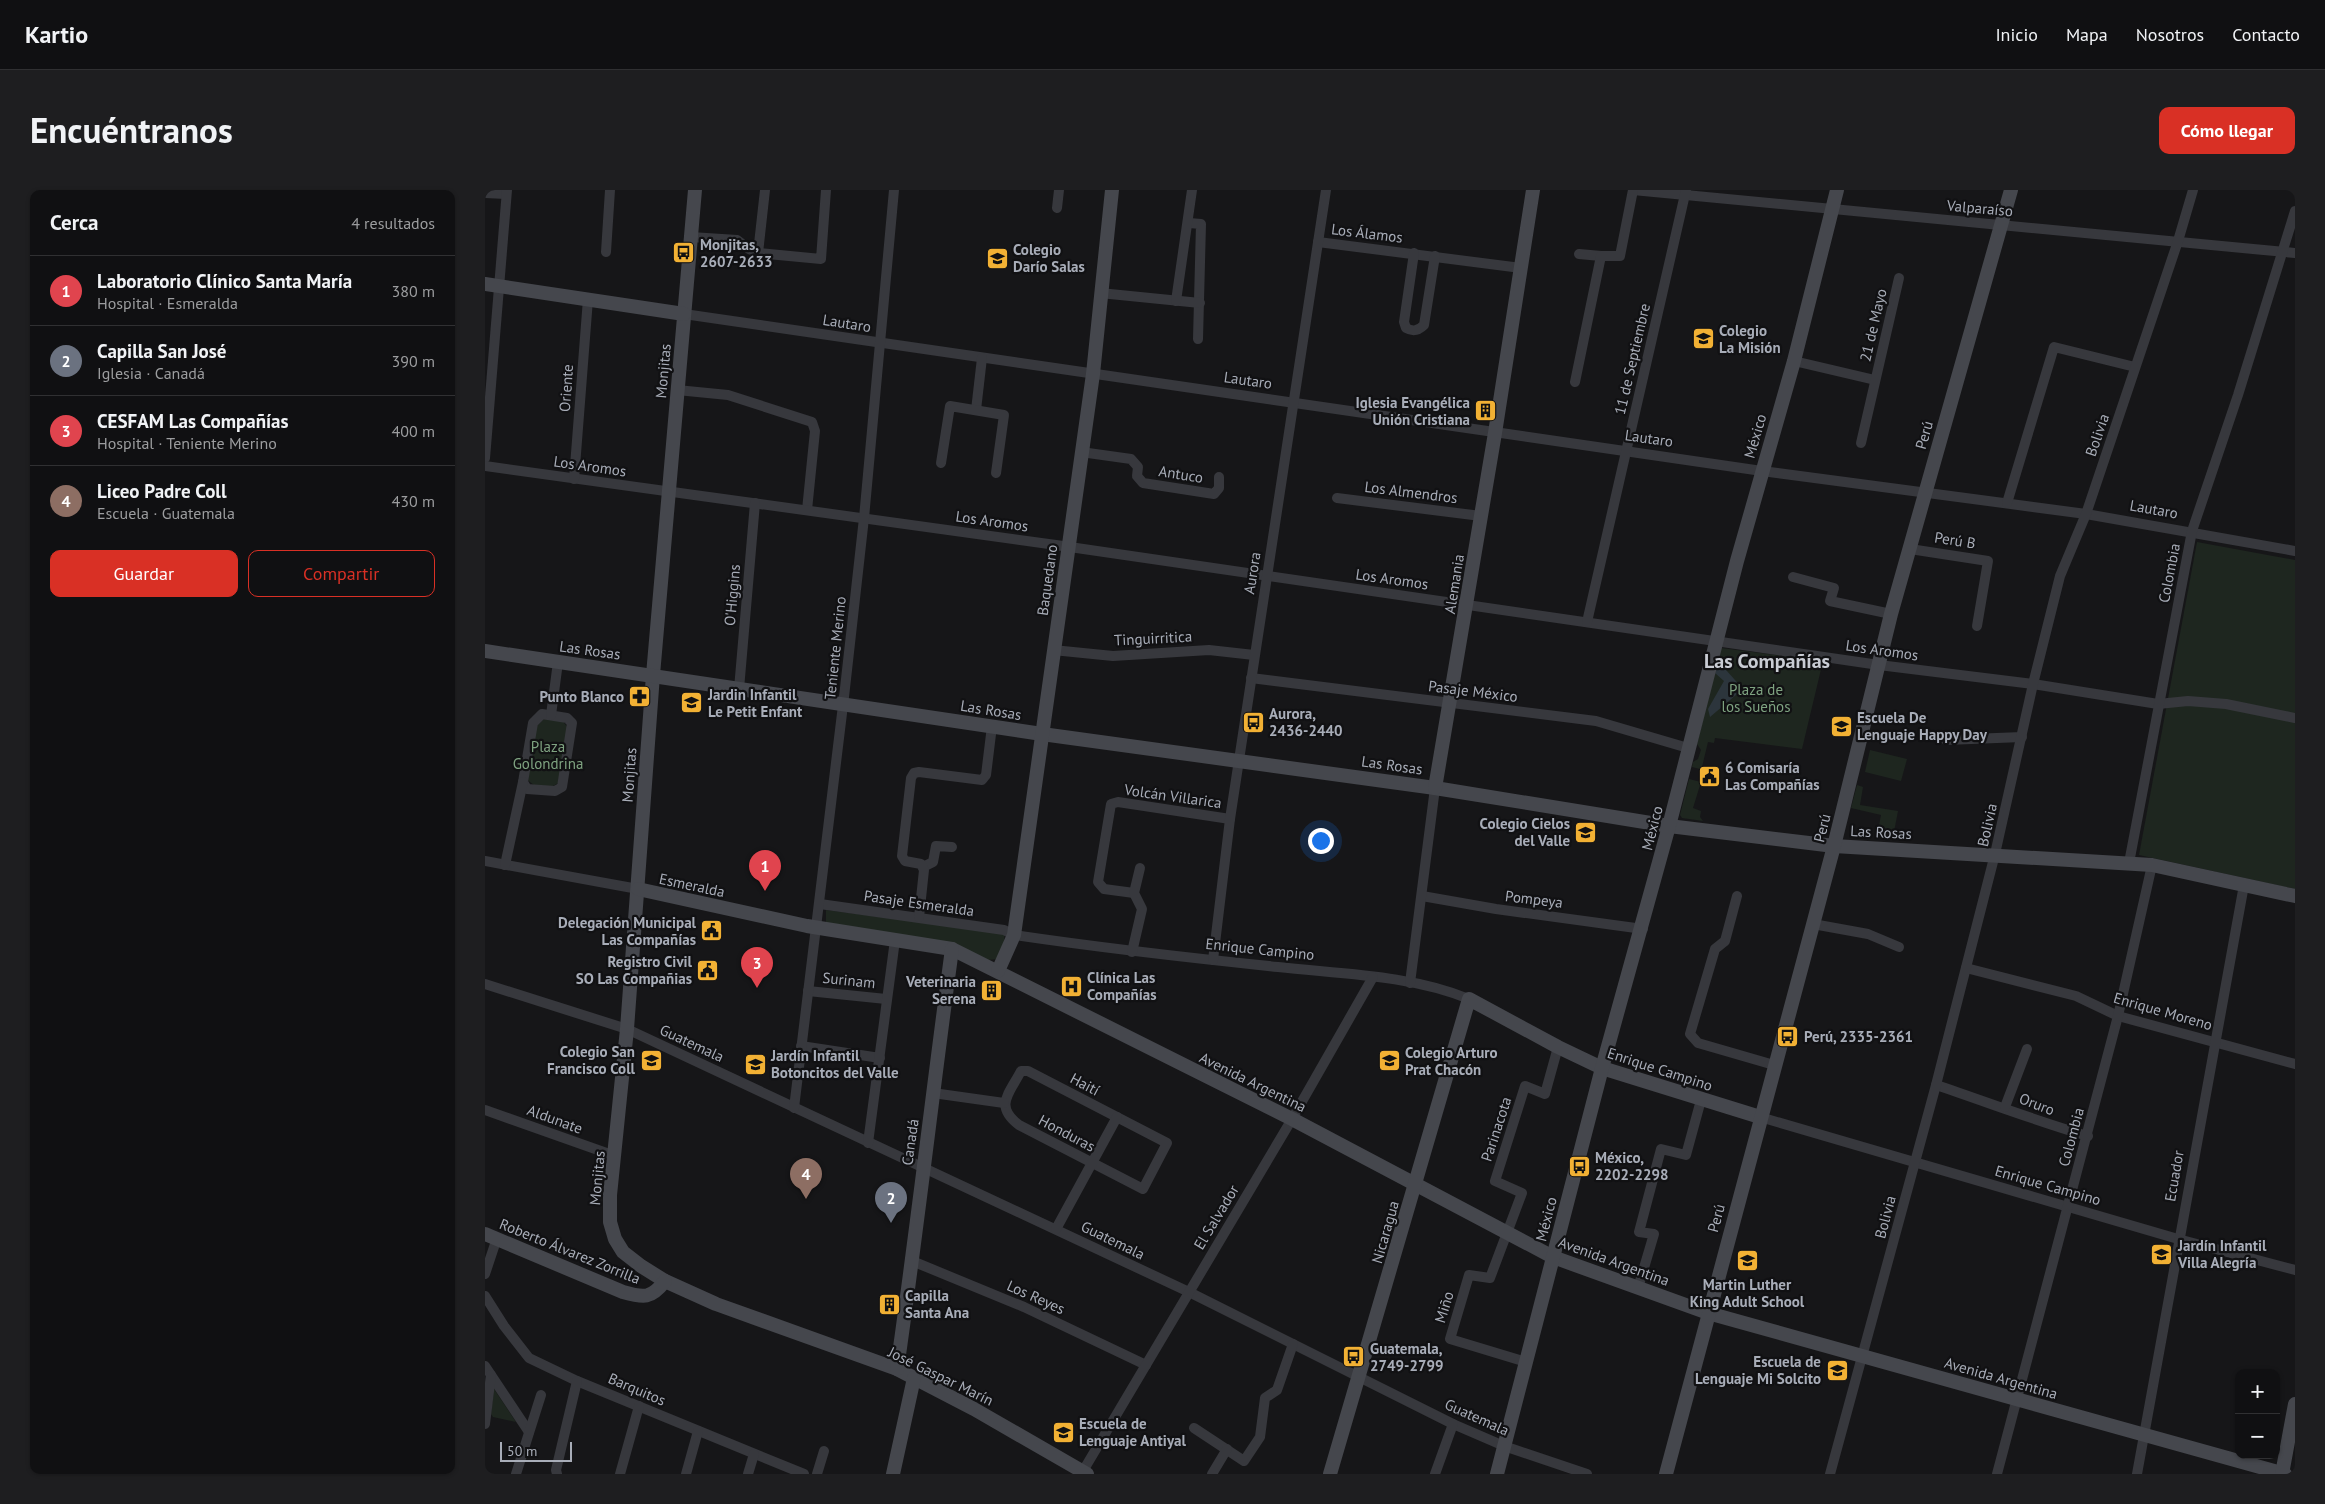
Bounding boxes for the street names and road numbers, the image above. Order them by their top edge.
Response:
street label: Valparaíso [1945,196,2014,220]
street label: Los Álamos [1330,219,1404,247]
street label: 21 de Mayo [1855,287,1891,363]
street label: 11 de Septiembre [1610,302,1654,416]
street label: Lautaro [821,310,873,336]
street label: Monjitas [651,343,675,399]
street label: Oriente [555,364,577,412]
street label: Lautaro [1223,367,1273,393]
street label: Bolivia [2081,411,2113,459]
street label: México [1740,412,1770,460]
street label: Perú [1911,419,1937,451]
street label: Lautaro [1624,425,1674,451]
street label: Los Aromos [552,451,628,481]
street label: Antuco [1157,461,1205,487]
street label: Los Almendros [1363,477,1459,507]
street label: Lautaro [2128,495,2180,523]
street label: Los Aromos [954,506,1030,536]
street label: Perú B [1933,527,1977,553]
street label: Colombia [2154,542,2184,604]
street label: Baquedano [1033,543,1061,617]
street label: Aurora [1239,551,1265,595]
street label: Alemania [1440,553,1468,615]
street label: O'Higgins [720,563,744,627]
street label: Los Aromos [1354,564,1430,594]
street label: Teniente Merino [820,596,850,700]
street label: Tinguirritica [1113,626,1193,650]
street label: Los Aromos [1844,635,1920,665]
street label: Las Rosas [558,636,622,664]
street label: Pasaje México [1427,676,1519,706]
street label: Las Rosas [959,696,1023,724]
street label: Monjitas [618,747,640,803]
street label: Las Rosas [1360,751,1424,779]
street label: Volcán Villarica [1122,780,1223,812]
street label: Bolivia [1973,801,2001,849]
street label: México [1637,804,1667,852]
street label: Perú [1809,812,1835,844]
street label: Las Rosas [1850,821,1912,843]
street label: Esmeralda [657,869,727,901]
street label: Pasaje Esmeralda [863,886,975,920]
street label: Pompeya [1504,886,1564,912]
street label: Enrique Campino [1205,934,1315,964]
street label: Surinam [822,968,876,992]
street label: Enrique Moreno [2111,988,2215,1034]
street label: Guatemala [657,1020,727,1066]
street label: Enrique Campino [1605,1043,1715,1095]
street label: Avenida Argentina [1196,1048,1310,1116]
street label: Haití [1067,1068,1103,1100]
street label: Oruro [2017,1089,2057,1119]
street label: Parinacota [1477,1094,1515,1164]
street label: Aldunate [525,1100,585,1138]
street label: Colombia [2054,1105,2088,1169]
street label: Honduras [1035,1110,1099,1156]
street label: Canadá [897,1117,923,1167]
street label: Ecuador [2160,1149,2188,1203]
street label: Monjitas [585,1150,609,1206]
street label: Enrique Campino [1993,1161,2103,1209]
street label: El Salvador [1189,1181,1243,1253]
street label: Bolivia [1870,1193,1900,1241]
street label: México [1531,1195,1561,1243]
street label: Nicaragua [1367,1198,1403,1266]
street label: Perú [1703,1202,1729,1234]
street label: Roberto Álvarez Zorrilla [497,1214,643,1288]
street label: Guatemala [1078,1216,1148,1264]
street label: Avenida Argentina [1556,1232,1672,1290]
street label: Los Reyes [1004,1276,1068,1318]
street label: Miño [1430,1289,1458,1325]
street label: José Gaspar Marín [884,1342,997,1410]
street label: Avenida Argentina [1942,1353,2060,1403]
street label: Barquitos [605,1368,669,1410]
street label: Guatemala [1442,1394,1512,1440]

